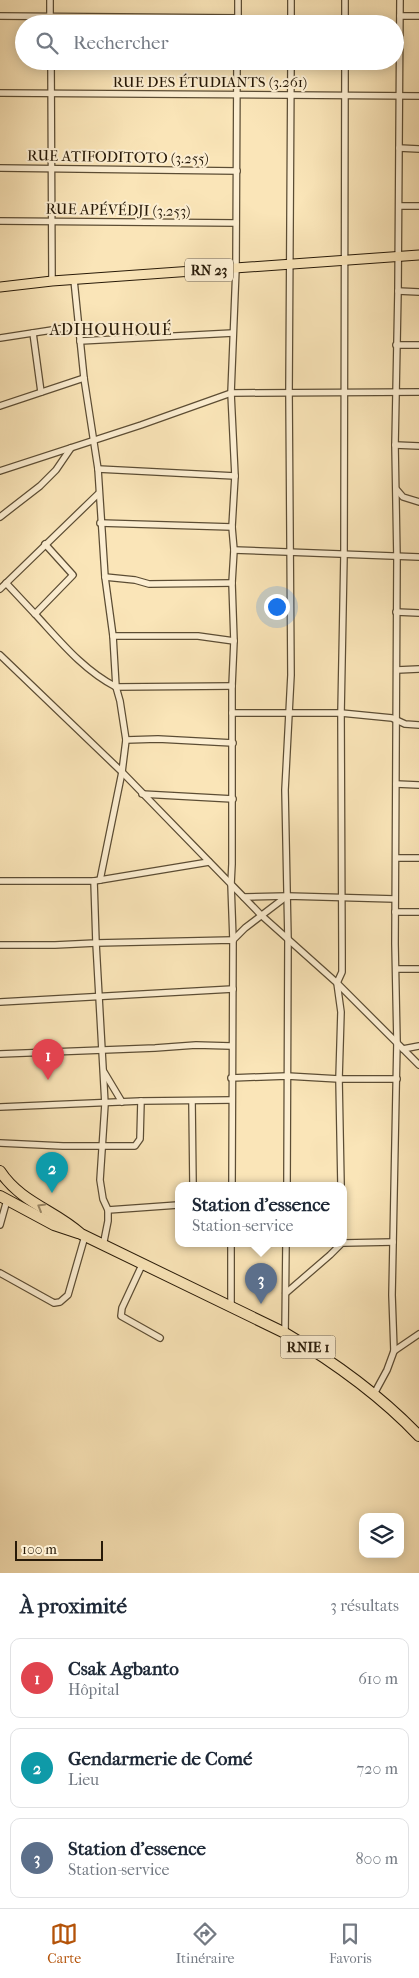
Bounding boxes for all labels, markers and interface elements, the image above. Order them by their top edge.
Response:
search box [15,15,404,70]
icon: search [33,29,61,57]
text: Rechercher [73,32,169,54]
street label: RUE DES ÉTUDIANTS (3.261) [113,73,307,91]
street label: RUE ATIFODITOTO (3.255) [27,146,209,168]
street label: RUE APÉVÉDJI (3.253) [45,200,191,220]
road number: RN 23 [185,258,233,282]
district label: ADIHOUHOUÉ [48,319,173,339]
your location [264,594,290,620]
pin: 1 [32,1039,64,1080]
pin: 2 [36,1152,68,1193]
popup [175,1182,347,1247]
text: Station d'essence [192,1194,330,1216]
one-way arrow [37,1203,46,1213]
text: Station-service [192,1216,293,1235]
pin: 3 [245,1263,277,1304]
road number: RNIE 1 [280,1335,336,1358]
map controls [359,1513,404,1558]
button: layers [359,1513,404,1558]
scale bar [15,1538,102,1561]
text: 100 m [22,1541,57,1558]
text: À proximité [20,1594,127,1618]
text: 3 résultats [330,1596,399,1615]
text: Csak Agbanto [68,1658,179,1680]
text: 1 [34,1669,40,1688]
text: 610 m [358,1669,398,1688]
text: Hôpital [68,1680,119,1699]
text: Gendarmerie de Comé [68,1748,252,1770]
text: 2 [33,1759,41,1778]
text: 720 m [357,1759,398,1778]
text: Lieu [68,1770,99,1789]
text: Station d'essence [68,1838,206,1860]
text: 3 [34,1849,40,1868]
text: 800 m [356,1849,398,1868]
text: Station-service [68,1860,169,1879]
tab: Carte [47,1920,81,1967]
tab: Itinéraire [176,1920,234,1967]
tab: Favoris [329,1920,372,1967]

